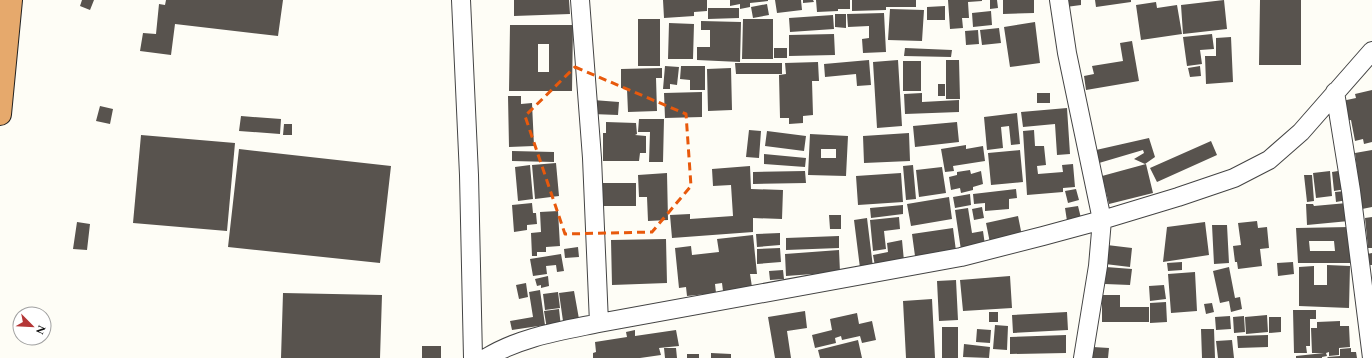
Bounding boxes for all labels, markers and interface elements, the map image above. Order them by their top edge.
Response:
north arrow [12,306,52,346]
text: N [31,322,50,337]

